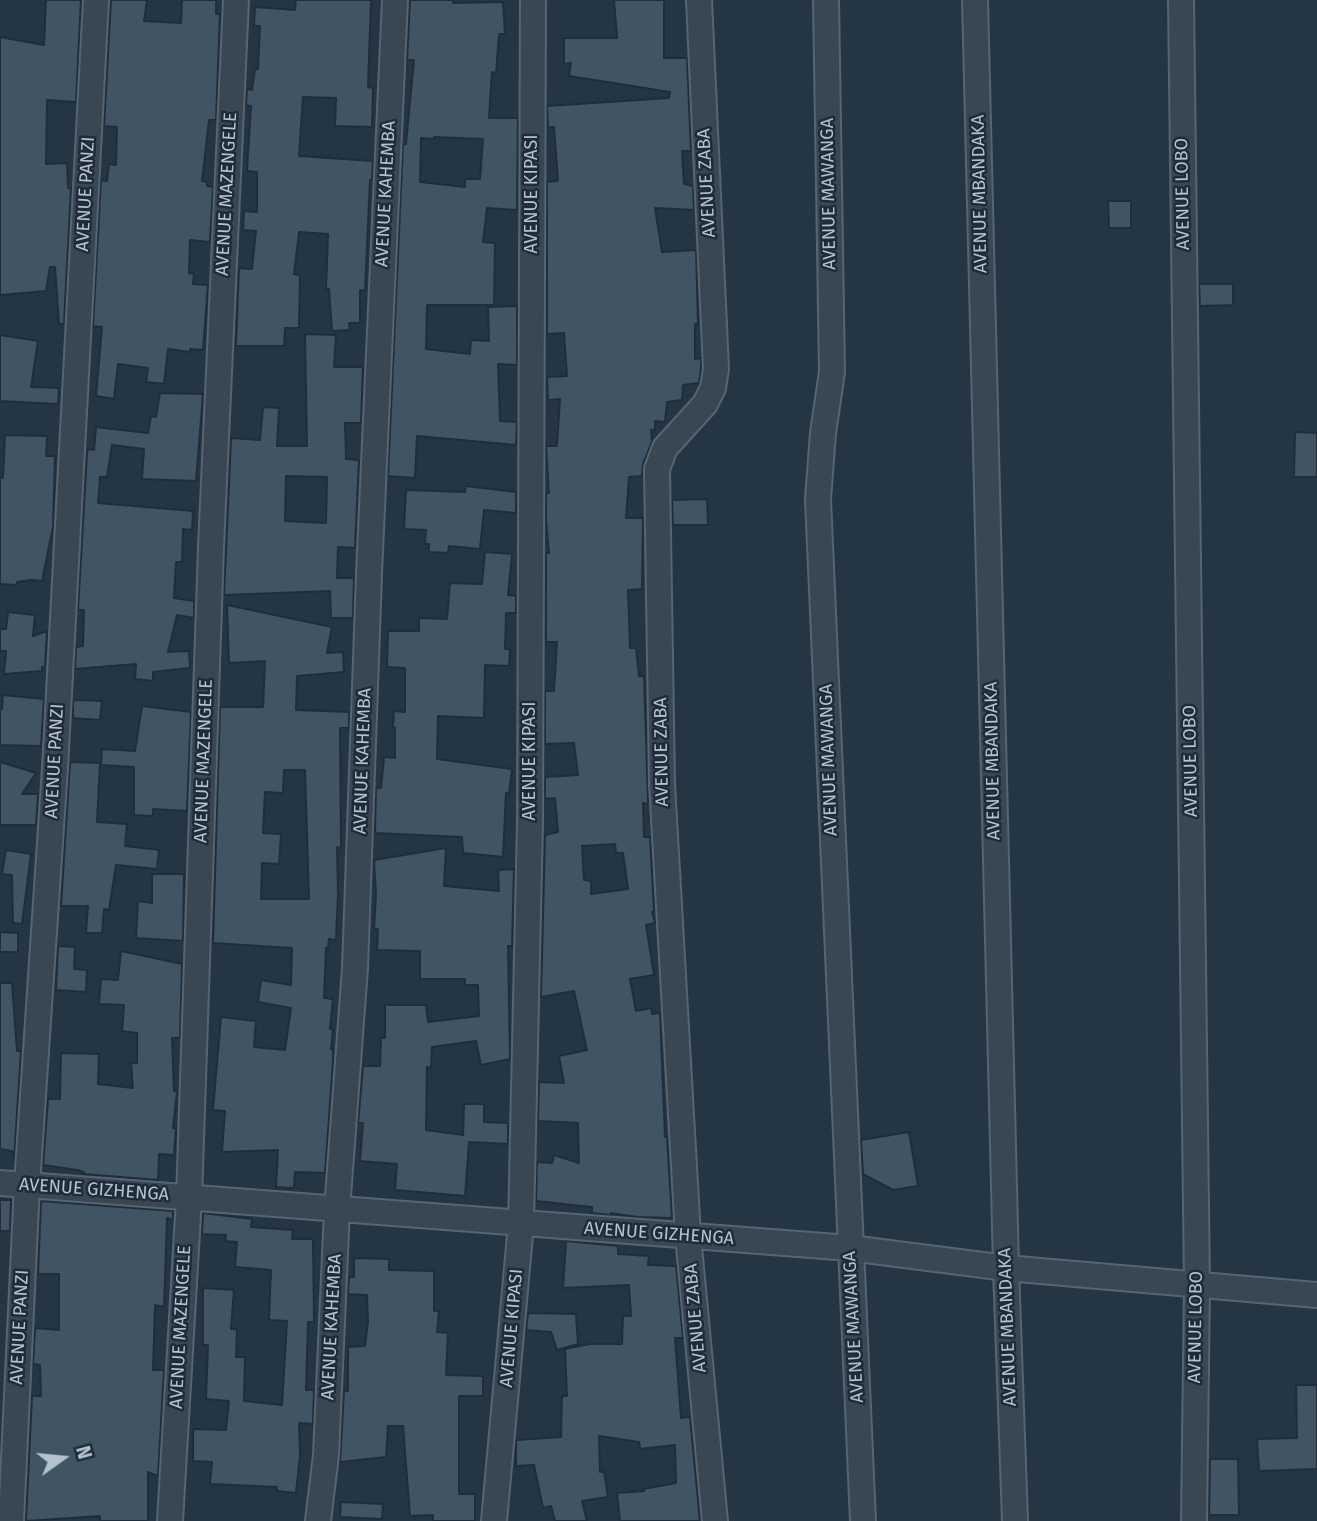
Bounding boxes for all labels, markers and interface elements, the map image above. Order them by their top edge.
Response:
street label: AVENUE MAZENGELE [212,112,242,276]
street label: AVENUE MBANDAKA [968,115,992,273]
street label: AVENUE MAWANGA [817,118,841,270]
street label: AVENUE KAHEMBA [371,120,401,268]
street label: AVENUE ZABA [693,128,721,238]
street label: AVENUE KIPASI [521,134,543,254]
street label: AVENUE PANZI [72,136,100,252]
street label: AVENUE LOBO [1171,138,1195,250]
street label: AVENUE MAZENGELE [190,679,218,843]
street label: AVENUE MBANDAKA [981,682,1005,840]
street label: AVENUE MAWANGA [816,684,842,836]
street label: AVENUE KAHEMBA [350,688,376,834]
street label: AVENUE ZABA [650,697,674,807]
street label: AVENUE KIPASI [519,701,541,821]
street label: AVENUE PANZI [41,703,69,819]
street label: AVENUE LOBO [1179,705,1203,817]
street label: AVENUE GIZHENGA [18,1174,170,1206]
street label: AVENUE GIZHENGA [583,1218,735,1250]
street label: AVENUE MAZENGELE [166,1245,196,1409]
street label: AVENUE MBANDAKA [994,1247,1022,1407]
street label: AVENUE MAWANGA [839,1251,869,1403]
street label: AVENUE KAHEMBA [317,1253,347,1401]
street label: AVENUE ZABA [680,1263,712,1373]
street label: AVENUE KIPASI [496,1268,528,1388]
street label: AVENUE PANZI [6,1269,34,1385]
street label: AVENUE LOBO [1184,1271,1208,1383]
north arrow [28,1423,98,1493]
text: N [71,1443,97,1461]

